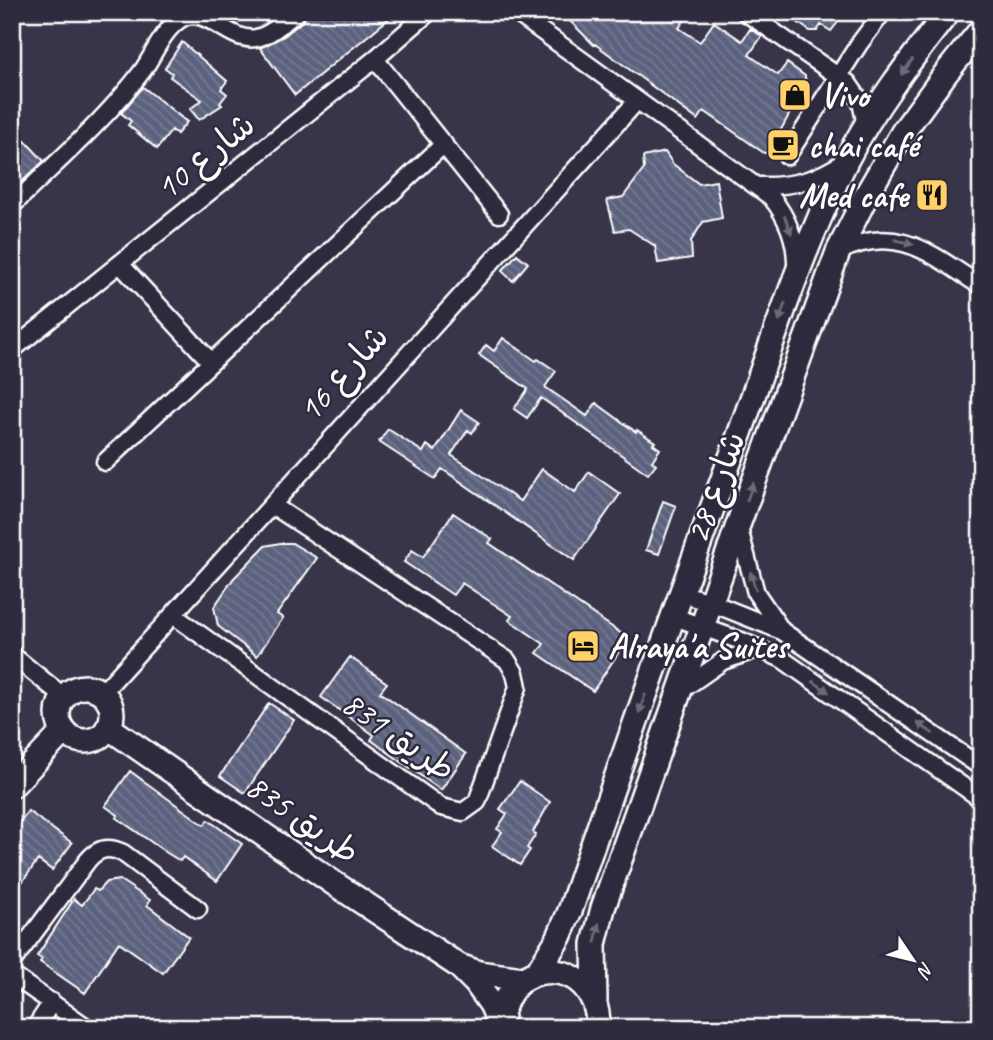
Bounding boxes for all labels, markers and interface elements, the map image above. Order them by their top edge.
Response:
one-way arrow [900,58,914,76]
place label: Vivo [820,73,872,118]
shop icon: Vivo [776,76,814,114]
street label: شارع 10 [146,102,265,211]
place label: chai café [808,123,923,168]
cafe icon: chai café [764,126,802,164]
place label: Med cafe [799,173,910,218]
restaurant icon: Med cafe [913,176,951,214]
one-way arrow [783,215,794,236]
one-way arrow [893,238,914,248]
one-way arrow [776,302,787,323]
street label: شارع 16 [288,315,400,432]
street label: شارع 28 [674,425,758,550]
one-way arrow [745,481,756,502]
one-way arrow [747,570,758,592]
place label: Alraya'a Suites [608,624,791,669]
hotel icon: Alraya'a Suites [564,627,602,665]
one-way arrow [812,680,830,694]
street label: طريق 831 [333,681,465,791]
one-way arrow [636,693,647,714]
one-way arrow [916,721,934,735]
street label: طريق 835 [237,764,369,874]
one-way arrow [591,922,602,944]
north arrow [878,925,948,995]
text: N [911,957,939,984]

